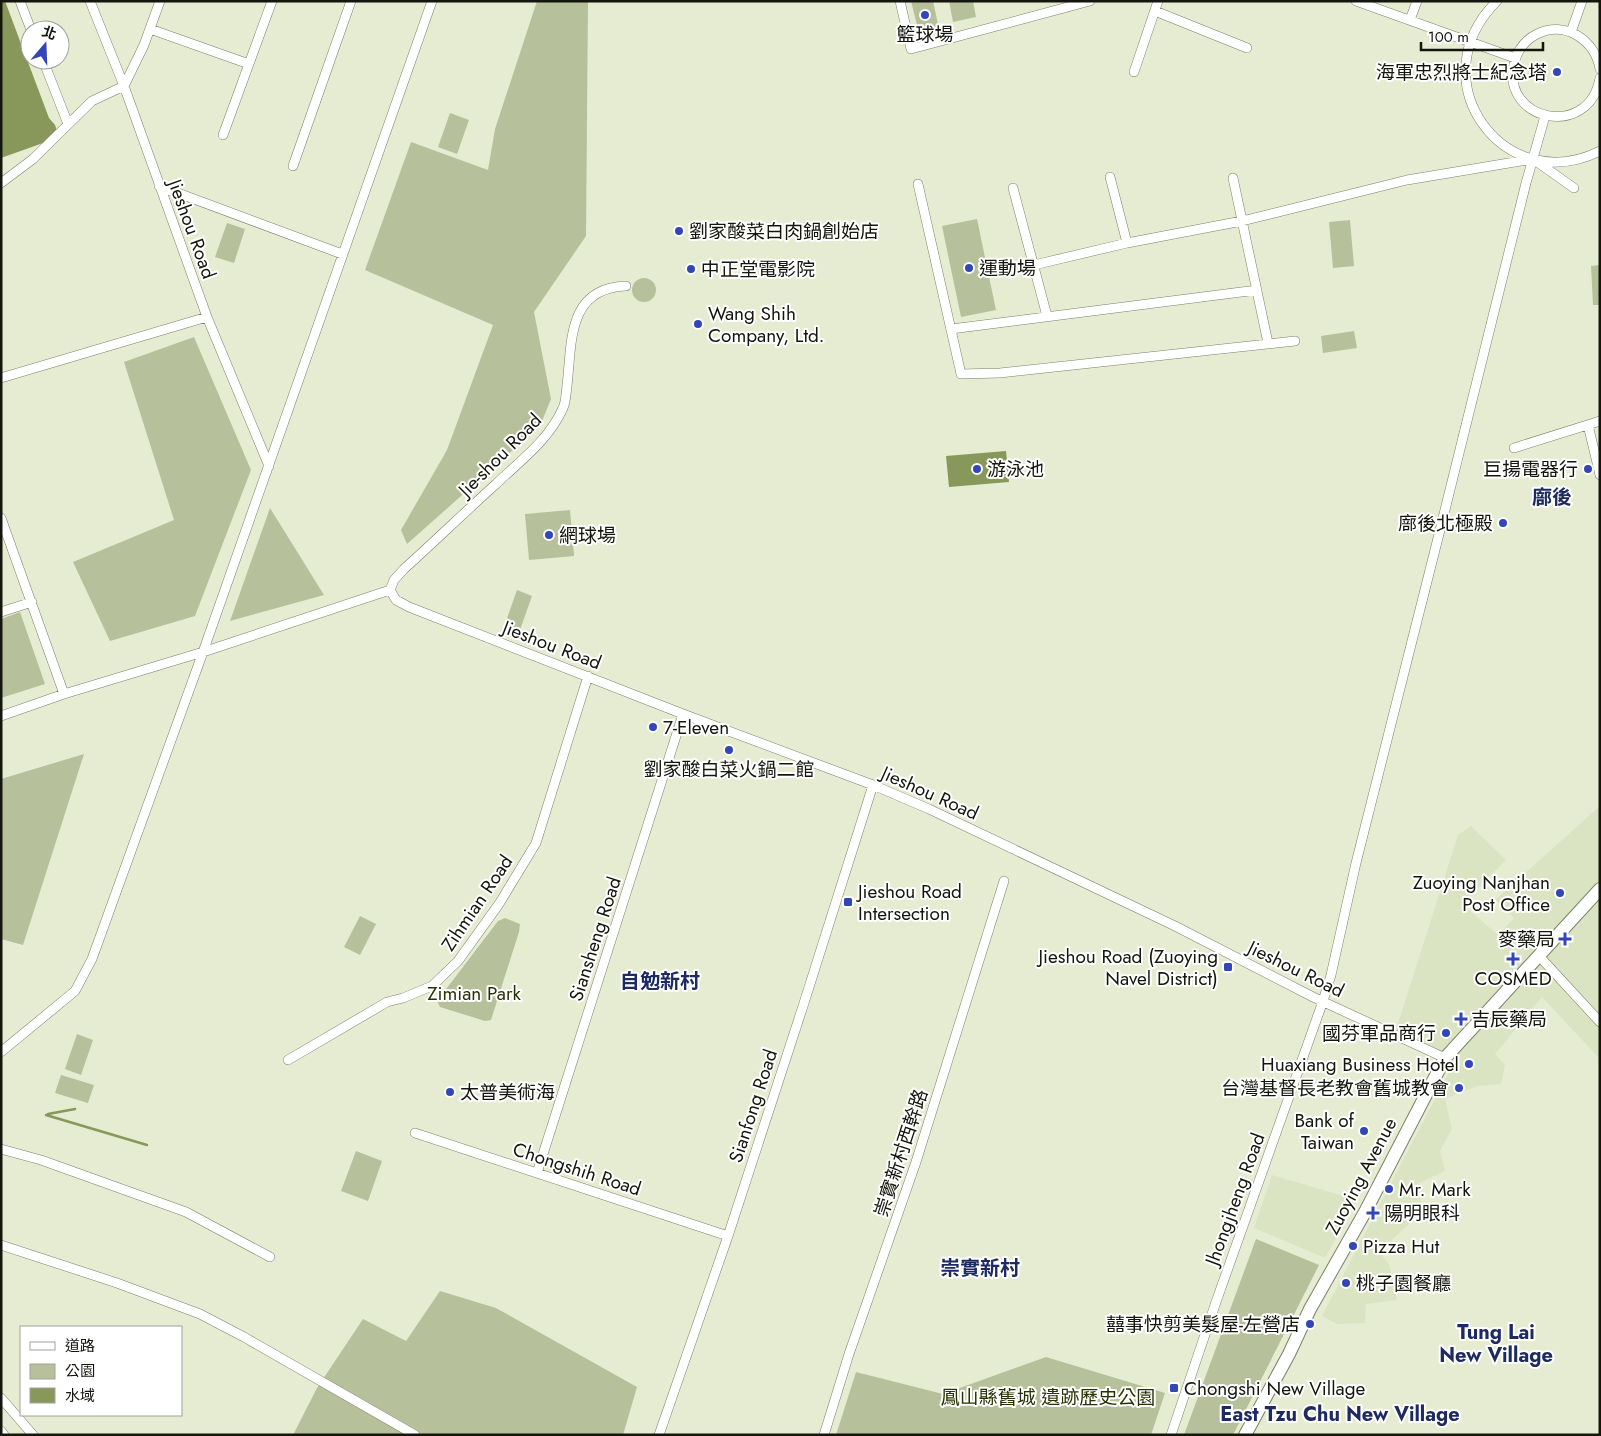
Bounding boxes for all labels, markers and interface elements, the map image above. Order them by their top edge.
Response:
marker: 籃球場 [919,9,931,21]
north arrow [20,20,70,70]
scale bar [1421,20,1544,52]
text: 北 [39,21,59,44]
place label: 籃球場 [896,21,954,48]
text: 100 m [1428,26,1469,48]
place label: 海軍忠烈將士紀念塔 [1376,59,1547,86]
marker: 海軍忠烈將士紀念塔 [1551,66,1563,78]
street label: Jieshou Road [161,173,222,282]
place label: 劉家酸菜白肉鍋創始店 [689,218,879,245]
marker: 劉家酸菜白肉鍋創始店 [673,225,685,237]
place label: 運動場 [979,255,1036,282]
place label: 中正堂電影院 [701,256,815,283]
marker: 運動場 [963,262,975,274]
marker: 中正堂電影院 [685,263,697,275]
place label: Wang Shih Company, Ltd. [708,300,824,349]
marker: Wang Shih Company, Ltd. [692,318,704,330]
street label: Jie-shou Road [450,407,548,505]
place label: 游泳池 [987,456,1044,483]
place label: 巨揚電器行 [1483,456,1578,483]
marker: 游泳池 [971,463,983,475]
marker: 巨揚電器行 [1582,463,1594,475]
district label: 廍後 [1532,483,1572,512]
place label: 廍後北極殿 [1398,510,1493,537]
marker: 廍後北極殿 [1497,517,1509,529]
place label: 網球場 [559,522,616,549]
marker: 網球場 [543,529,555,541]
street label: Jieshou Road [496,613,605,676]
place label: 7-Eleven [663,714,729,741]
marker: 7-Eleven [647,721,659,733]
marker: 劉家酸白菜火鍋二館 [723,744,735,756]
place label: 劉家酸白菜火鍋二館 [643,756,815,783]
street label: Jieshou Road [874,758,983,826]
street label: Zihmian Road [435,850,519,956]
place label: Zuoying Nanjhan Post Office [1413,869,1550,918]
street label: Siansheng Road [562,873,628,1005]
place label: Jieshou Road Intersection [855,878,962,927]
marker: Zuoying Nanjhan Post Office [1554,887,1566,899]
marker: Jieshou Road Intersection [842,896,854,908]
place label: 麥藥局 [1498,926,1555,953]
street label: Jieshou Road [1241,933,1349,1004]
marker: 麥藥局 [1559,933,1571,945]
place label: Jieshou Road (Zuoying Navel District) [1036,943,1218,992]
marker: COSMED [1507,953,1519,965]
marker: Jieshou Road (Zuoying Navel District) [1222,961,1234,973]
place label: COSMED [1474,965,1552,992]
district label: 自勉新村 [620,967,700,996]
park label: Zimian Park [427,980,522,1007]
place label: 吉辰藥局 [1471,1006,1547,1033]
marker: 吉辰藥局 [1455,1013,1467,1025]
place label: 國芬軍品商行 [1322,1020,1436,1047]
marker: 國芬軍品商行 [1440,1027,1452,1039]
street label: Sianfong Road [722,1046,784,1166]
place label: Huaxiang Business Hotel [1261,1051,1459,1078]
marker: Huaxiang Business Hotel [1463,1058,1475,1070]
place label: 台灣基督長老教會舊城教會 [1221,1075,1449,1102]
place label: 太普美術海 [460,1079,555,1106]
marker: 台灣基督長老教會舊城教會 [1453,1082,1465,1094]
marker: 太普美術海 [444,1086,456,1098]
street label: 崇實新村西幹路 [868,1086,934,1220]
place label: Bank of Taiwan [1294,1107,1355,1156]
street label: Zuoying Avenue [1319,1113,1403,1239]
marker: Bank of Taiwan [1358,1125,1370,1137]
street label: Jhongjheng Road [1198,1129,1271,1272]
street label: Chongshih Road [509,1136,645,1202]
place label: Mr. Mark [1399,1176,1471,1203]
marker: Mr. Mark [1383,1183,1395,1195]
place label: 陽明眼科 [1384,1200,1460,1227]
marker: 陽明眼科 [1366,1206,1380,1220]
place label: Pizza Hut [1363,1233,1440,1260]
marker: Pizza Hut [1347,1240,1359,1252]
district label: 崇實新村 [940,1254,1020,1283]
place label: 桃子園餐廳 [1356,1270,1451,1297]
marker: 桃子園餐廳 [1340,1277,1352,1289]
place label: 囍事快剪美髮屋-左營店 [1106,1311,1300,1338]
marker: 囍事快剪美髮屋-左營店 [1304,1318,1316,1330]
district label: Tung Lai New Village [1439,1318,1553,1370]
legend [20,1326,182,1416]
text: 道路 [65,1335,95,1357]
text: 公園 [65,1360,95,1382]
place label: Chongshi New Village [1184,1375,1365,1402]
marker: Chongshi New Village [1168,1382,1180,1394]
park label: 鳳山縣舊城 遺跡歷史公園 [941,1384,1155,1411]
text: 水域 [65,1385,95,1407]
district label: East Tzu Chu New Village [1220,1400,1460,1429]

